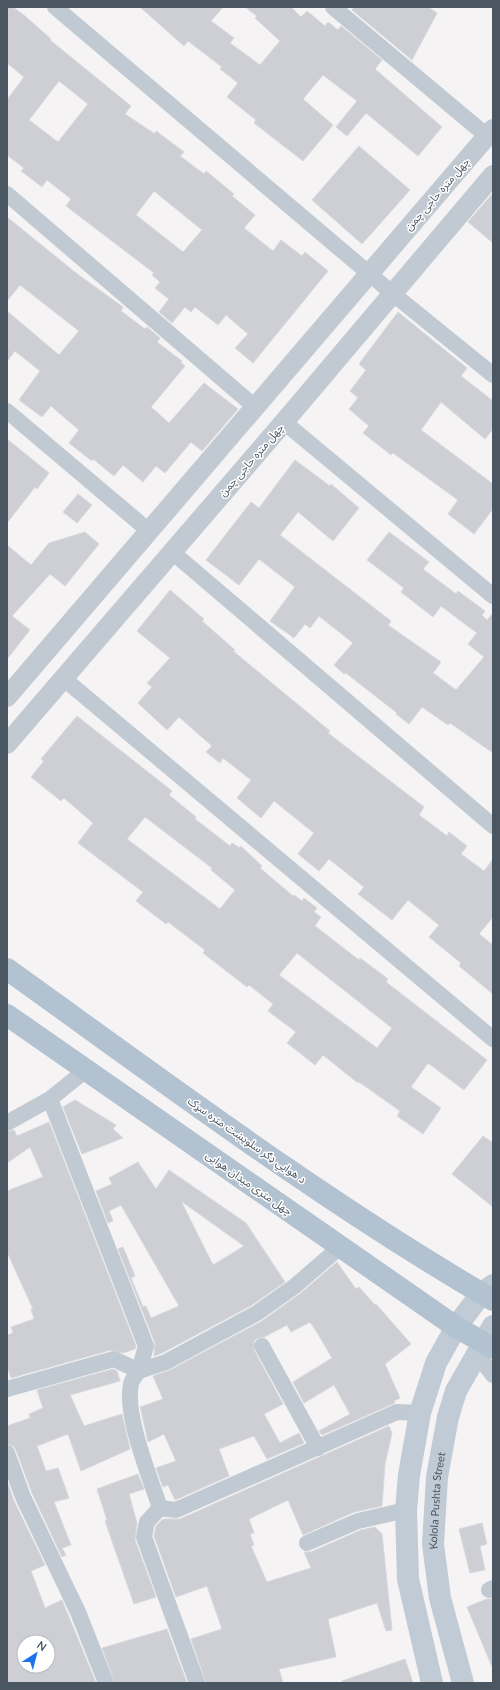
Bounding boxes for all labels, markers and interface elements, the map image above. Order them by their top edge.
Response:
street label: چهل متره حاجی چمن [402,154,474,234]
street label: چهل متره حاجی چمن [216,420,288,500]
street label: د هوايي ډګر سلویښت متره سړک [184,1094,309,1188]
street label: چهل متری میدان هوایی [202,1148,295,1219]
street label: Kolola Pushta Street [426,1451,447,1550]
north arrow [16,1634,56,1674]
text: N [35,1638,49,1653]

